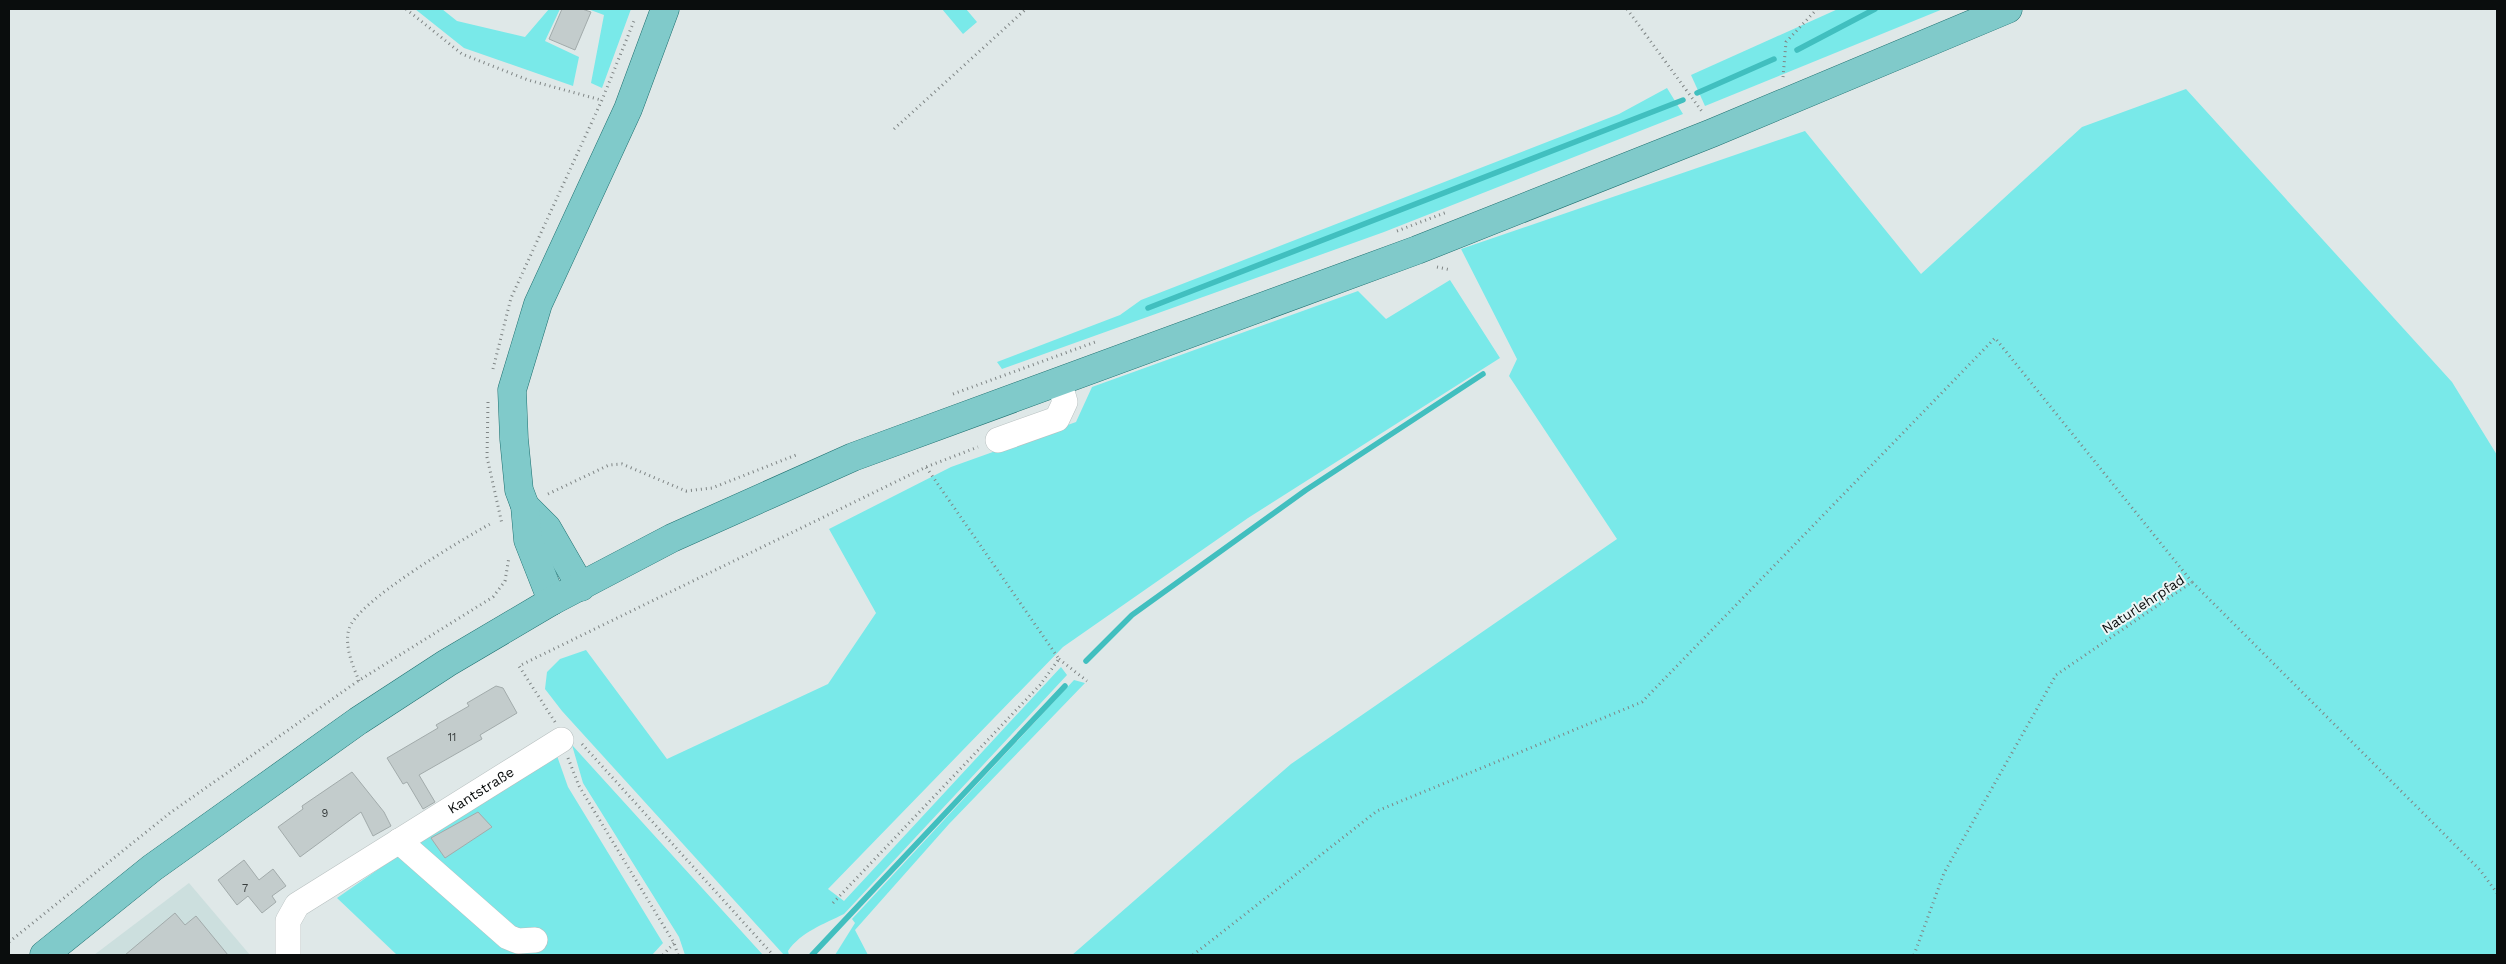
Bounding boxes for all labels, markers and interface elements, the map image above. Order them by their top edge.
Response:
street label: Naturlehrpfad [2099,571,2187,637]
house number: 11 [448,731,456,744]
street label: Kantstraße [445,764,517,817]
house number: 9 [322,807,329,820]
house number: 7 [242,882,248,895]

